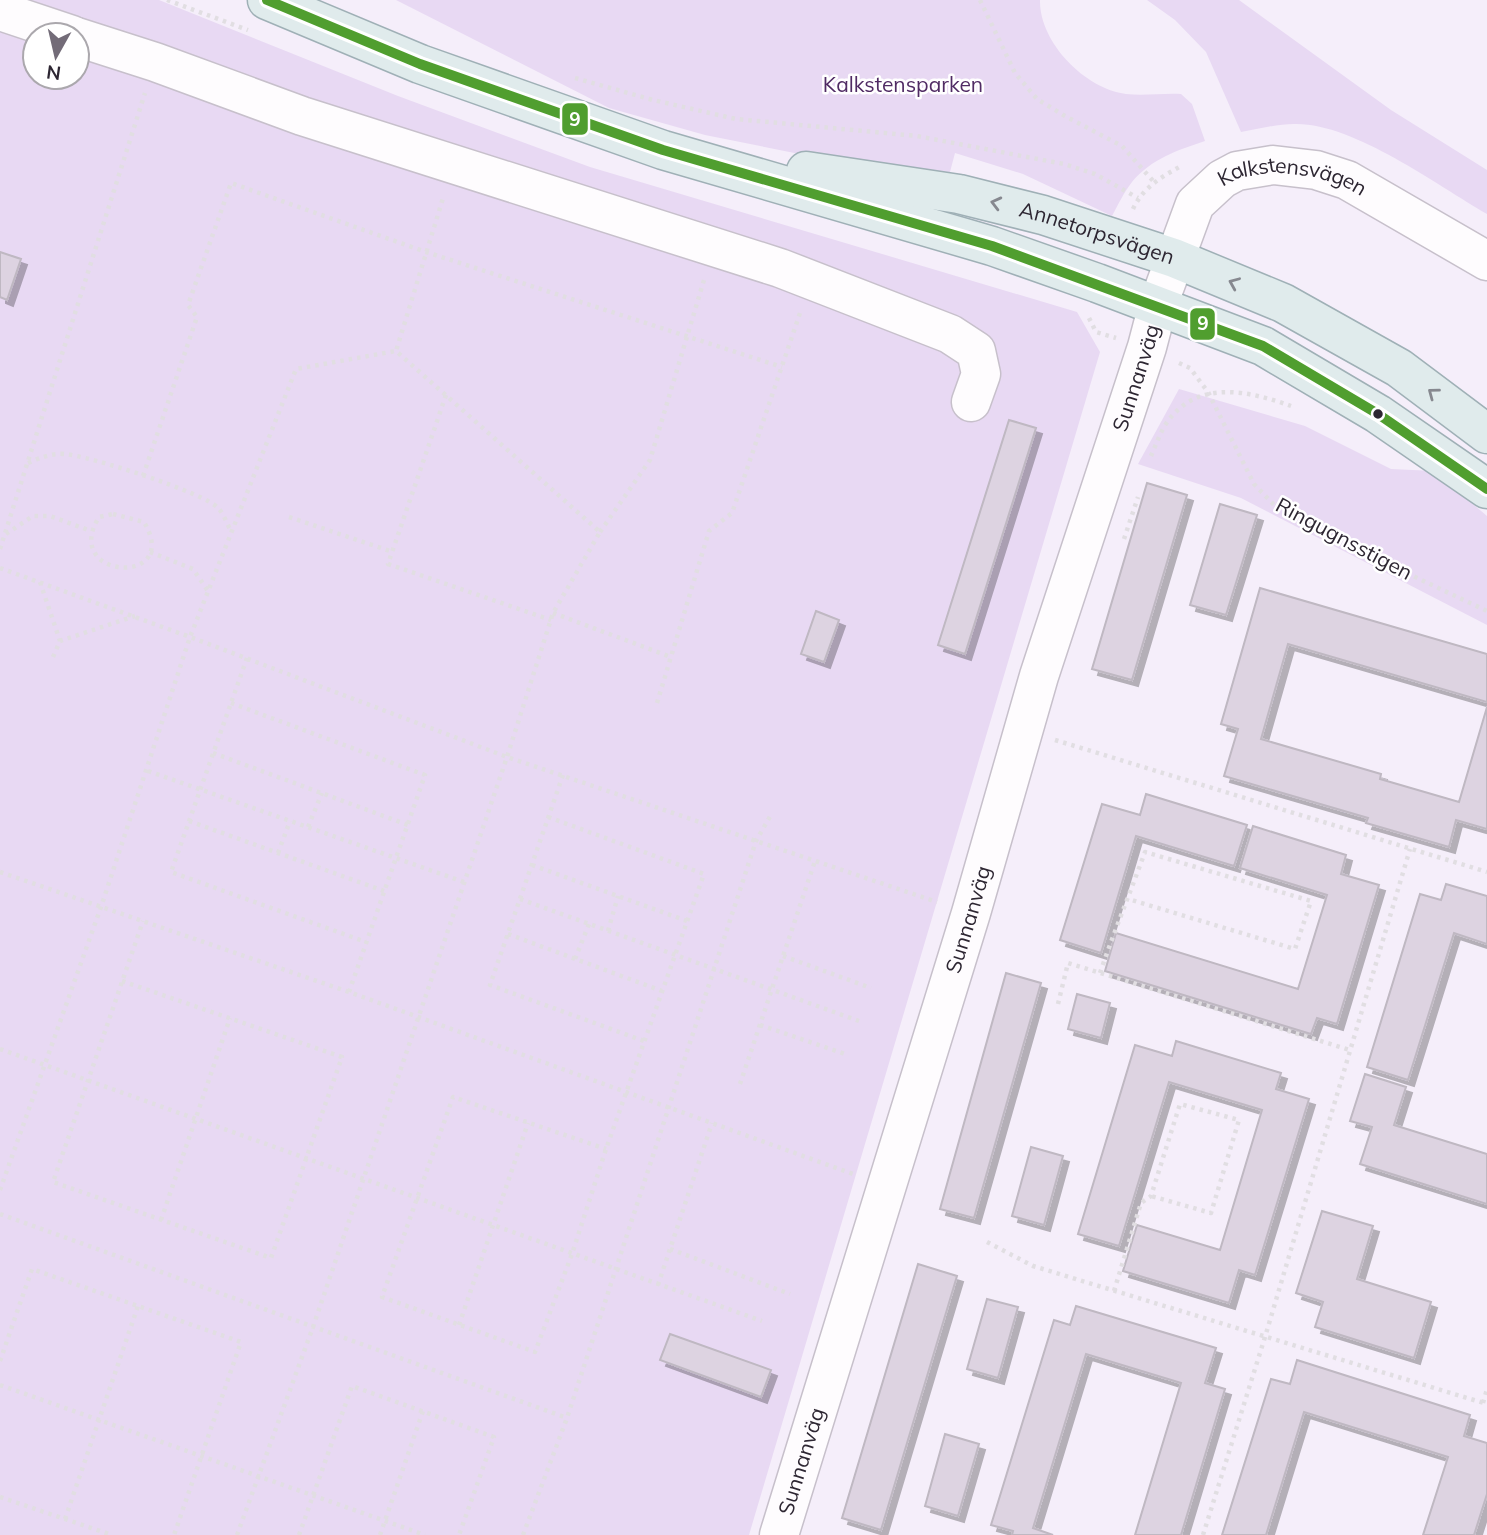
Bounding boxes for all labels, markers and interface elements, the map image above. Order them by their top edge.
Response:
north arrow [21,21,91,91]
text: N [45,60,62,86]
park label: Kalkstensparken [823,71,983,97]
line badge: 9 [561,102,589,136]
text: 9 [569,107,581,131]
street label: Kalkstensvägen [1213,151,1372,201]
street label: Annetorpsvägen [1017,196,1178,269]
one-way arrow [990,197,1002,211]
one-way arrow [1229,277,1242,291]
line badge: 9 [1189,307,1216,341]
text: 9 [1197,311,1209,335]
street label: Sunnanväg [1106,321,1164,435]
one-way arrow [1428,389,1440,401]
unlabelled marker [1371,407,1385,421]
street label: Ringugnsstigen [1272,491,1417,585]
street label: Sunnanväg [939,862,996,976]
street label: Sunnanväg [772,1404,830,1518]

